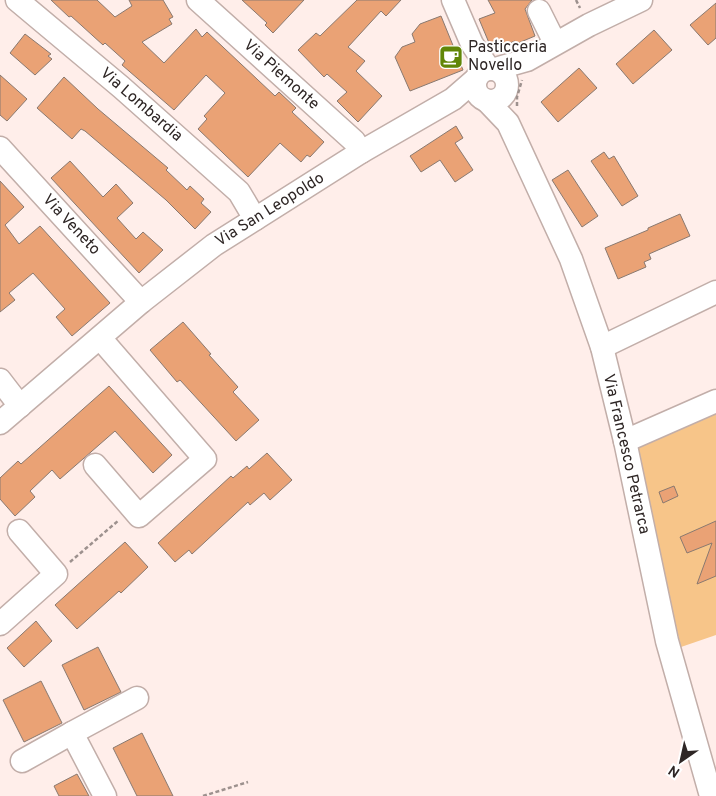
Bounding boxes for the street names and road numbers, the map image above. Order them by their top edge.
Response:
street label: Via Piemonte [239,36,323,114]
street label: Via Lombardia [96,64,186,146]
street label: Via San Leopoldo [212,168,328,252]
street label: Via Veneto [38,190,104,260]
street label: Via Francesco Petrarca [598,372,654,536]

